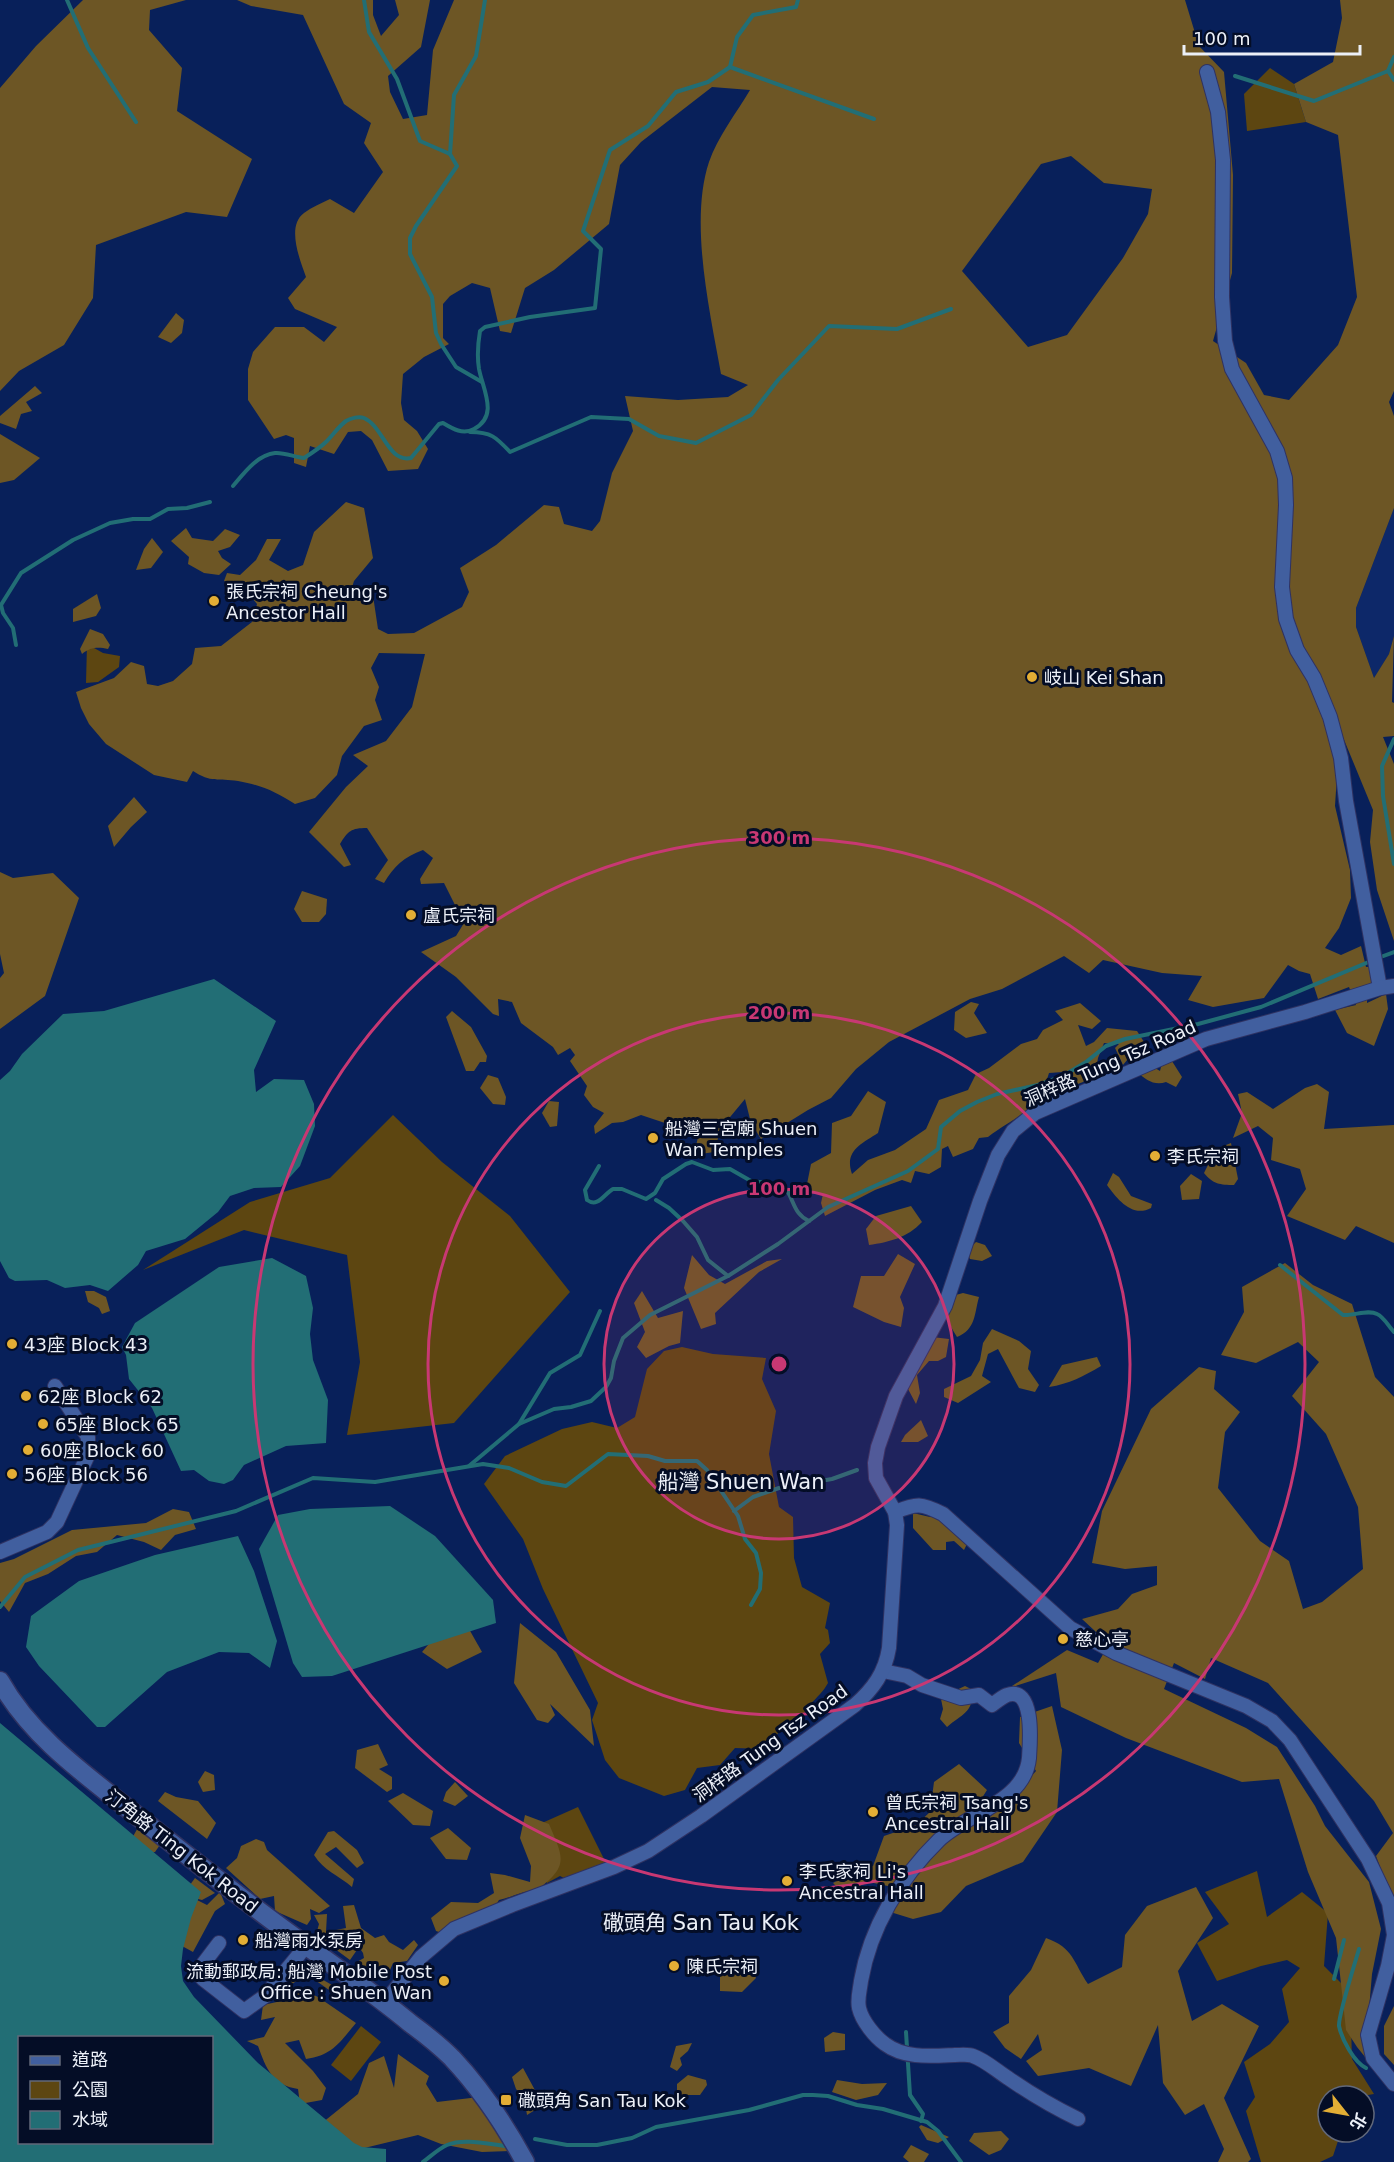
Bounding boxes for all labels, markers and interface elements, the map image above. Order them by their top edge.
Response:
scale bar [1184,18,1360,56]
text: 100 m [1193,28,1251,49]
place label: 張氏宗祠 Cheung's Ancestor Hall [226,581,387,623]
marker: 張氏宗祠 Cheung's Ancestor Hall [207,594,221,608]
place label: 岐山 Kei Shan [1044,667,1164,688]
marker: 岐山 Kei Shan [1025,670,1039,684]
text: 300 m [748,827,810,848]
place label: 盧氏宗祠 [423,905,495,926]
marker: 盧氏宗祠 [404,908,418,922]
text: 200 m [748,1002,810,1023]
street label: 洞梓路 Tung Tsz Road [1021,1016,1199,1110]
place label: 船灣三宮廟 Shuen Wan Temples [665,1118,817,1160]
marker: 船灣三宮廟 Shuen Wan Temples [646,1131,660,1145]
place label: 李氏宗祠 [1167,1146,1239,1167]
marker: 李氏宗祠 [1148,1149,1162,1163]
text: 100 m [748,1178,810,1199]
place label: 43座 Block 43 [24,1334,148,1355]
marker: 43座 Block 43 [5,1337,19,1351]
centre of rings [769,1354,789,1374]
place label: 62座 Block 62 [38,1386,162,1407]
marker: 62座 Block 62 [19,1389,33,1403]
place label: 65座 Block 65 [55,1414,179,1435]
marker: 65座 Block 65 [36,1417,50,1431]
place label: 60座 Block 60 [40,1440,164,1461]
marker: 60座 Block 60 [21,1443,35,1457]
place label: 56座 Block 56 [24,1464,148,1485]
marker: 56座 Block 56 [5,1467,19,1481]
district label: 船灣 Shuen Wan [657,1470,825,1494]
place label: 慈心亭 [1075,1629,1129,1650]
marker: 慈心亭 [1056,1632,1070,1646]
street label: 洞梓路 Tung Tsz Road [689,1680,851,1806]
street label: 汀角路 Ting Kok Road [102,1785,262,1917]
place label: 曾氏宗祠 Tsang's Ancestral Hall [885,1792,1028,1834]
marker: 曾氏宗祠 Tsang's Ancestral Hall [866,1805,880,1819]
place label: 李氏家祠 Li's Ancestral Hall [799,1861,924,1903]
marker: 李氏家祠 Li's Ancestral Hall [780,1874,794,1888]
district label: 䃟頭角 San Tau Kok [603,1911,800,1935]
place label: 船灣雨水泵房 [255,1930,363,1951]
marker: 船灣雨水泵房 [236,1933,250,1947]
place label: 陳氏宗祠 [686,1956,758,1977]
marker: 陳氏宗祠 [667,1959,681,1973]
place label: 流動郵政局: 船灣 Mobile Post Office : Shuen Wan [186,1961,432,2003]
marker: 流動郵政局: 船灣 Mobile Post Office : Shuen Wan [437,1974,451,1988]
legend [18,2036,213,2144]
text: 道路 [72,2049,108,2070]
text: 公園 [72,2079,108,2100]
north arrow [1316,2084,1376,2144]
place label: 䃟頭角 San Tau Kok [518,2090,686,2111]
marker: 䃟頭角 San Tau Kok [499,2093,513,2107]
text: 水域 [72,2109,108,2130]
text: 北 [1346,2110,1371,2133]

